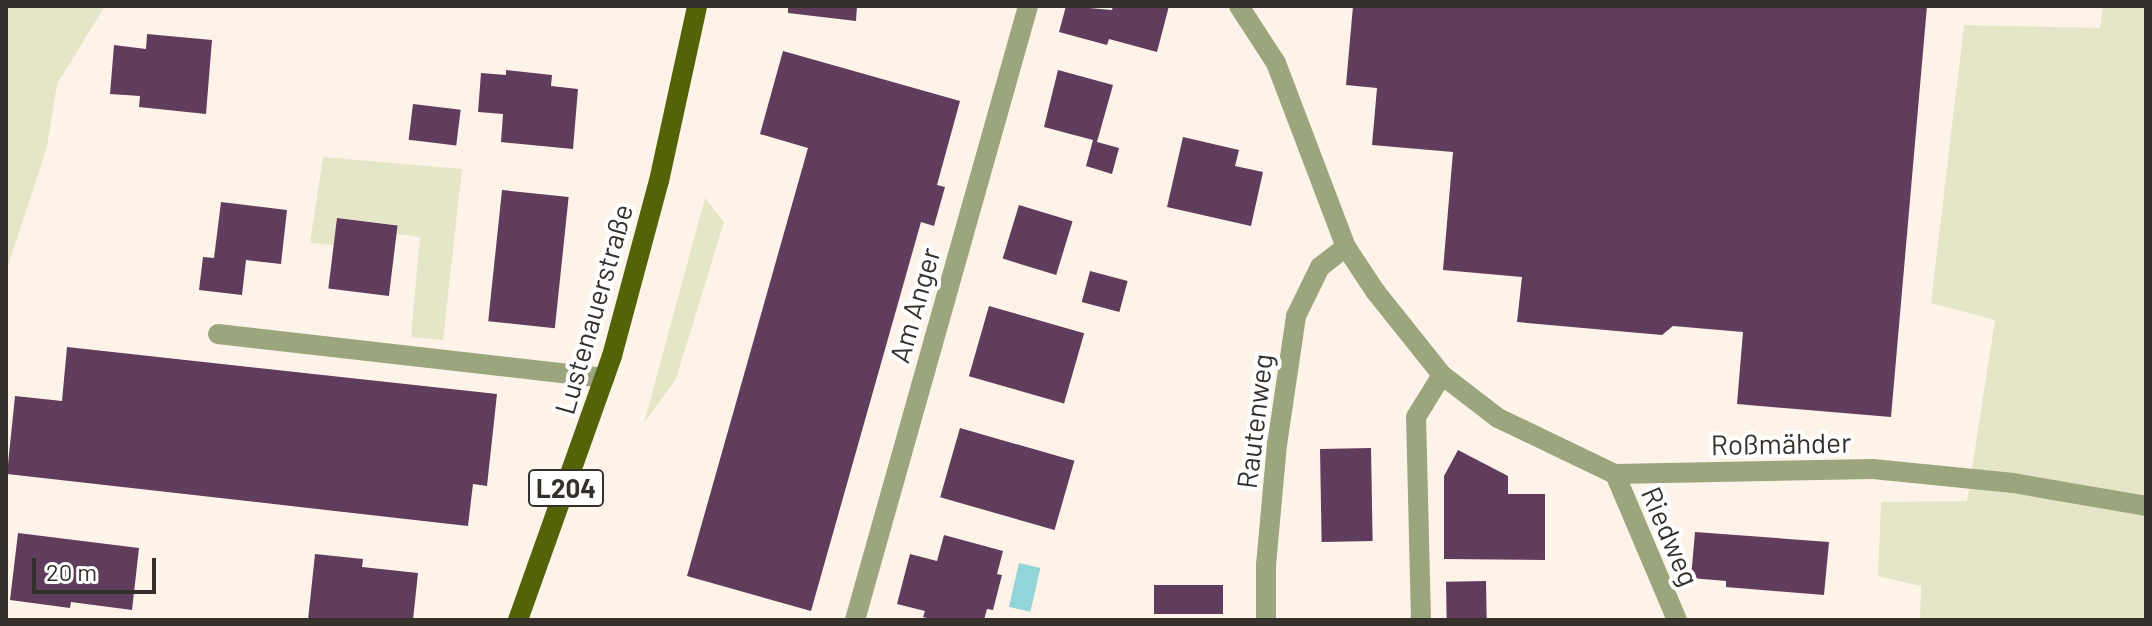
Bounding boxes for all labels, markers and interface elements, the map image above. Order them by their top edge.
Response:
street label: Lustenauerstraße [547,200,639,418]
street label: Am Anger [882,244,946,366]
street label: Rautenweg [1229,352,1279,490]
street label: Roßmähder [1710,425,1852,461]
road number: L204 [528,466,604,510]
street label: Riedweg [1635,482,1707,590]
scale bar [36,542,160,592]
text: 20 m [46,557,97,586]

